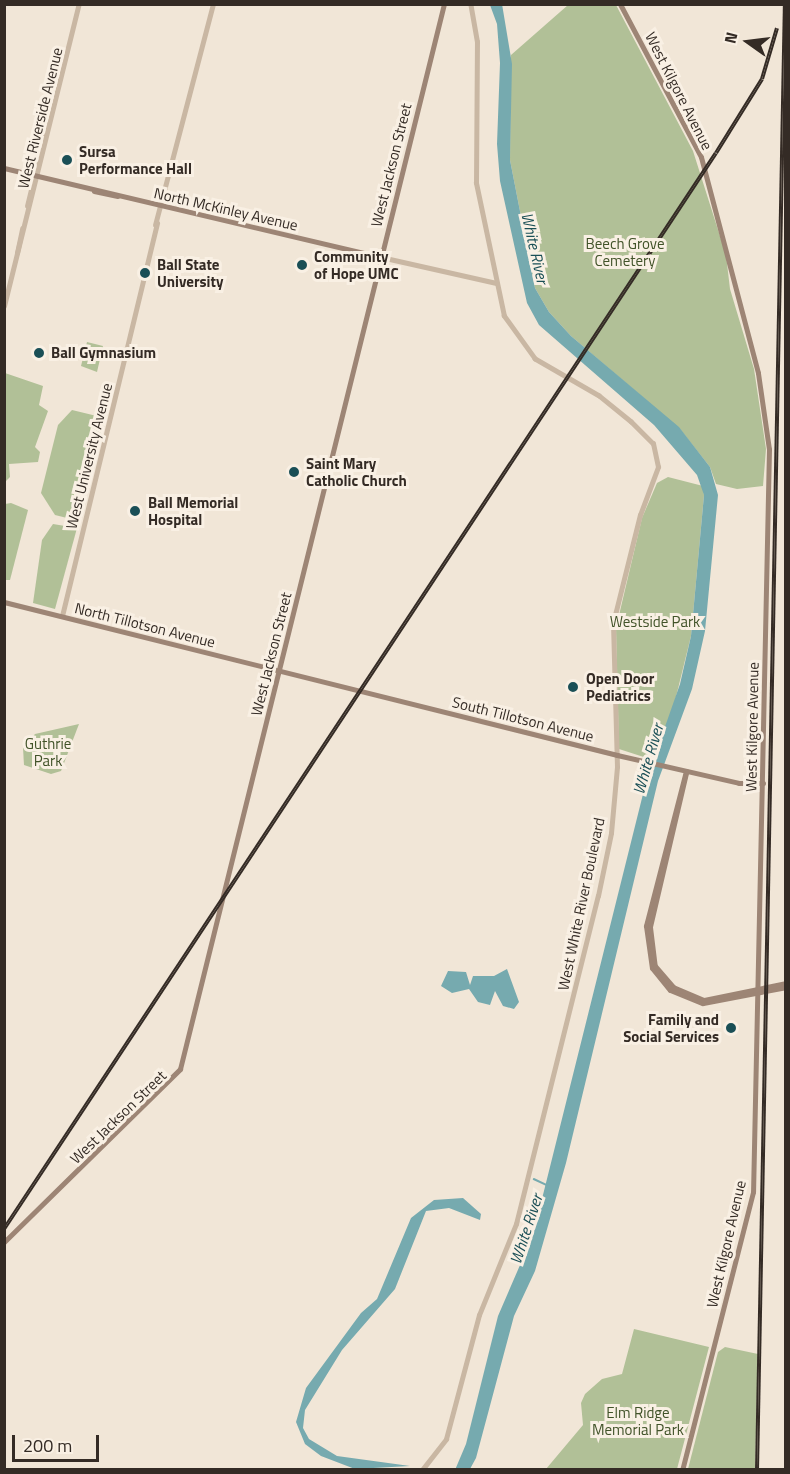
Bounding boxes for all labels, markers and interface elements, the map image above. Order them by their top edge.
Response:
north arrow [718,12,778,72]
street label: West Kilgore Avenue [642,29,716,153]
text: N [718,29,744,46]
street label: West Riverside Avenue [14,46,66,190]
street label: West Jackson Street [367,101,415,229]
place label: Sursa Performance Hall [79,142,192,177]
marker: Sursa Performance Hall [60,153,74,167]
street label: North McKinley Avenue [152,184,300,234]
water label: White River [518,211,552,285]
park label: Beech Grove Cemetery [585,234,665,269]
place label: Community of Hope UMC [314,247,399,282]
place label: Ball State University [157,255,223,290]
marker: Community of Hope UMC [295,258,309,272]
marker: Ball State University [138,266,152,280]
place label: Ball Gymnasium [51,344,156,362]
marker: Ball Gymnasium [32,346,46,360]
street label: West University Avenue [62,381,116,531]
place label: Saint Mary Catholic Church [306,454,407,489]
marker: Saint Mary Catholic Church [287,465,301,479]
place label: Ball Memorial Hospital [148,493,238,528]
marker: Ball Memorial Hospital [126,502,144,520]
street label: West Jackson Street [247,590,295,718]
street label: North Tillotson Avenue [73,599,217,651]
park label: Westside Park [610,613,700,631]
street label: West Kilgore Avenue [742,662,762,792]
place label: Open Door Pediatrics [586,669,654,704]
marker: Open Door Pediatrics [564,678,582,696]
street label: South Tillotson Avenue [450,693,596,745]
water label: White River [629,722,667,796]
park label: Guthrie Park [25,734,71,769]
street label: West White River Boulevard [554,816,608,992]
place label: Family and Social Services [623,1010,719,1045]
marker: Family and Social Services [724,1021,738,1035]
street label: West Jackson Street [66,1067,170,1167]
street label: West Kilgore Avenue [703,1179,749,1309]
water label: White River [506,1192,546,1266]
park label: Elm Ridge Memorial Park [592,1403,684,1438]
scale bar [15,1423,102,1461]
text: 200 m [23,1432,72,1459]

